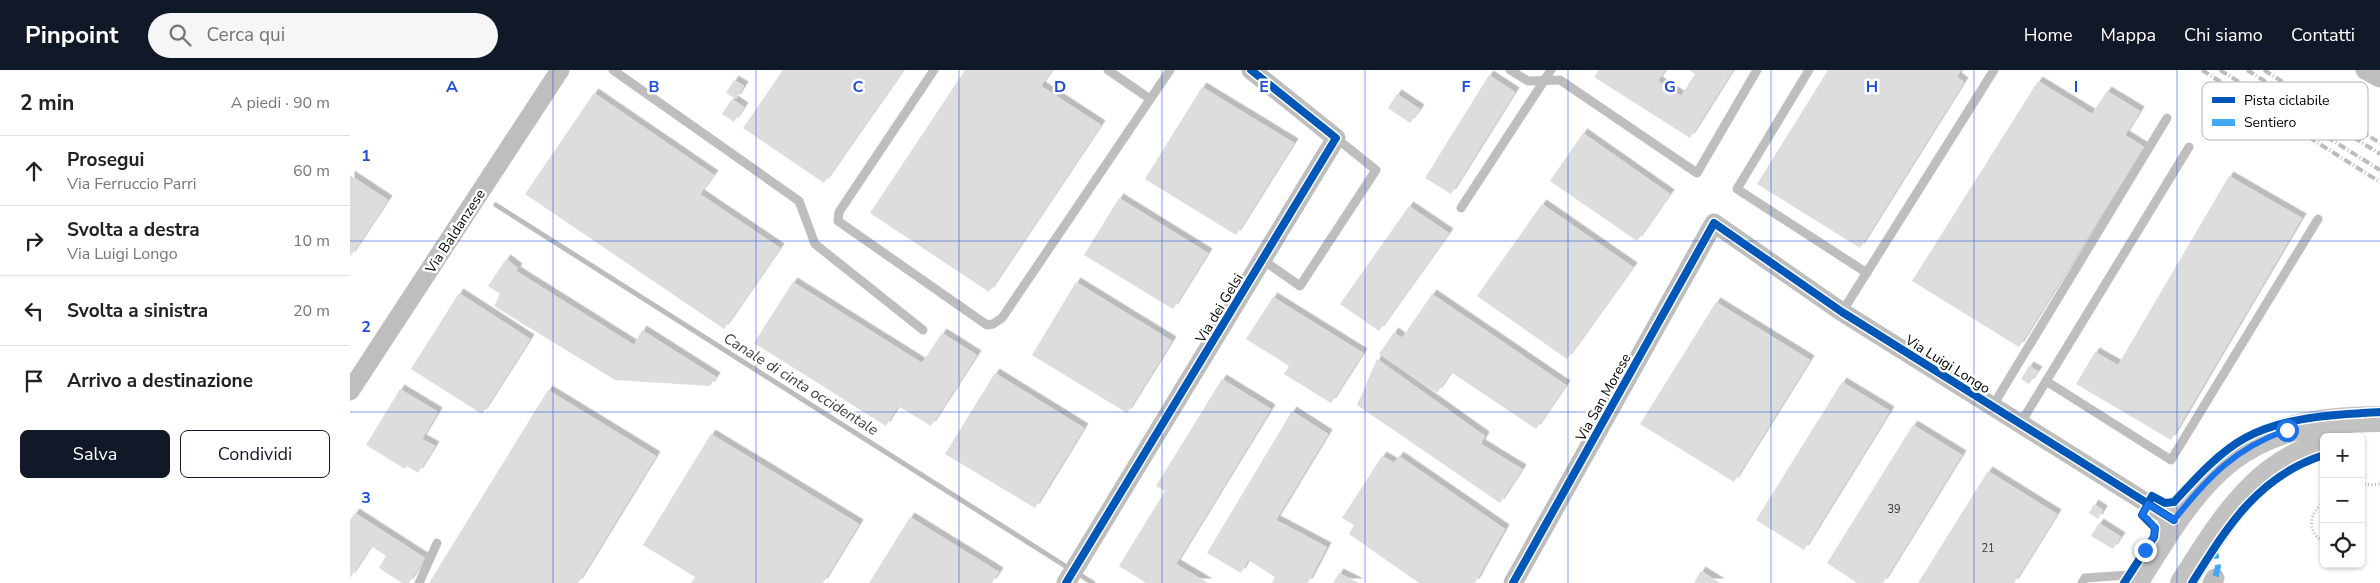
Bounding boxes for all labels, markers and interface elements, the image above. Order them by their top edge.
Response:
search box [148,13,498,58]
text: Pinpoint [25,19,118,51]
icon: search [166,21,194,49]
text: Cerca qui [206,22,285,48]
text: Home [2024,23,2072,47]
text: Mappa [2100,23,2156,47]
text: Chi siamo [2184,23,2263,47]
text: Contatti [2291,23,2355,47]
text: A [446,76,458,98]
text: B [648,76,660,98]
text: C [853,76,864,98]
text: D [1054,76,1066,98]
text: E [1259,76,1269,98]
text: F [1462,76,1471,98]
text: G [1664,76,1676,98]
text: H [1866,76,1878,98]
text: I [2074,76,2078,98]
legend [2202,82,2368,140]
text: 2 min [20,89,74,117]
text: Pista ciclabile [2244,91,2329,110]
text: A piedi · 90 m [231,92,330,114]
text: Sentiero [2244,113,2297,132]
text: 1 [361,145,371,167]
text: Prosegui [67,147,144,173]
icon: ahead [20,157,48,185]
text: 60 m [293,160,330,182]
text: Via Ferruccio Parri [67,173,197,195]
street label: Via Baldanzese [421,186,490,278]
text: Svolta a destra [67,217,200,243]
icon: right [20,227,48,255]
text: 10 m [293,230,330,252]
text: Via Luigi Longo [67,243,178,265]
street label: Via dei Gelsi [1191,270,1248,347]
icon: left [20,297,48,325]
text: Svolta a sinistra [67,298,208,324]
text: 20 m [293,300,330,322]
text: 2 [361,316,371,338]
water label: Canale di cinta occidentale [720,328,882,440]
street label: Via Luigi Longo [1901,330,1994,398]
street label: Via San Morese [1571,350,1635,445]
icon: arrive [20,367,48,395]
text: Arrivo a destinazione [67,368,253,394]
route start [2276,419,2299,442]
button: Salva [20,430,170,478]
button: Condividi [180,430,330,478]
map controls [2320,433,2365,568]
button: + [2320,433,2365,478]
button: − [2320,478,2365,523]
text: 3 [361,487,371,509]
house number: 39 [1887,502,1901,517]
button: locate [2320,523,2365,568]
route end [2134,539,2157,562]
house number: 21 [1981,541,1995,556]

